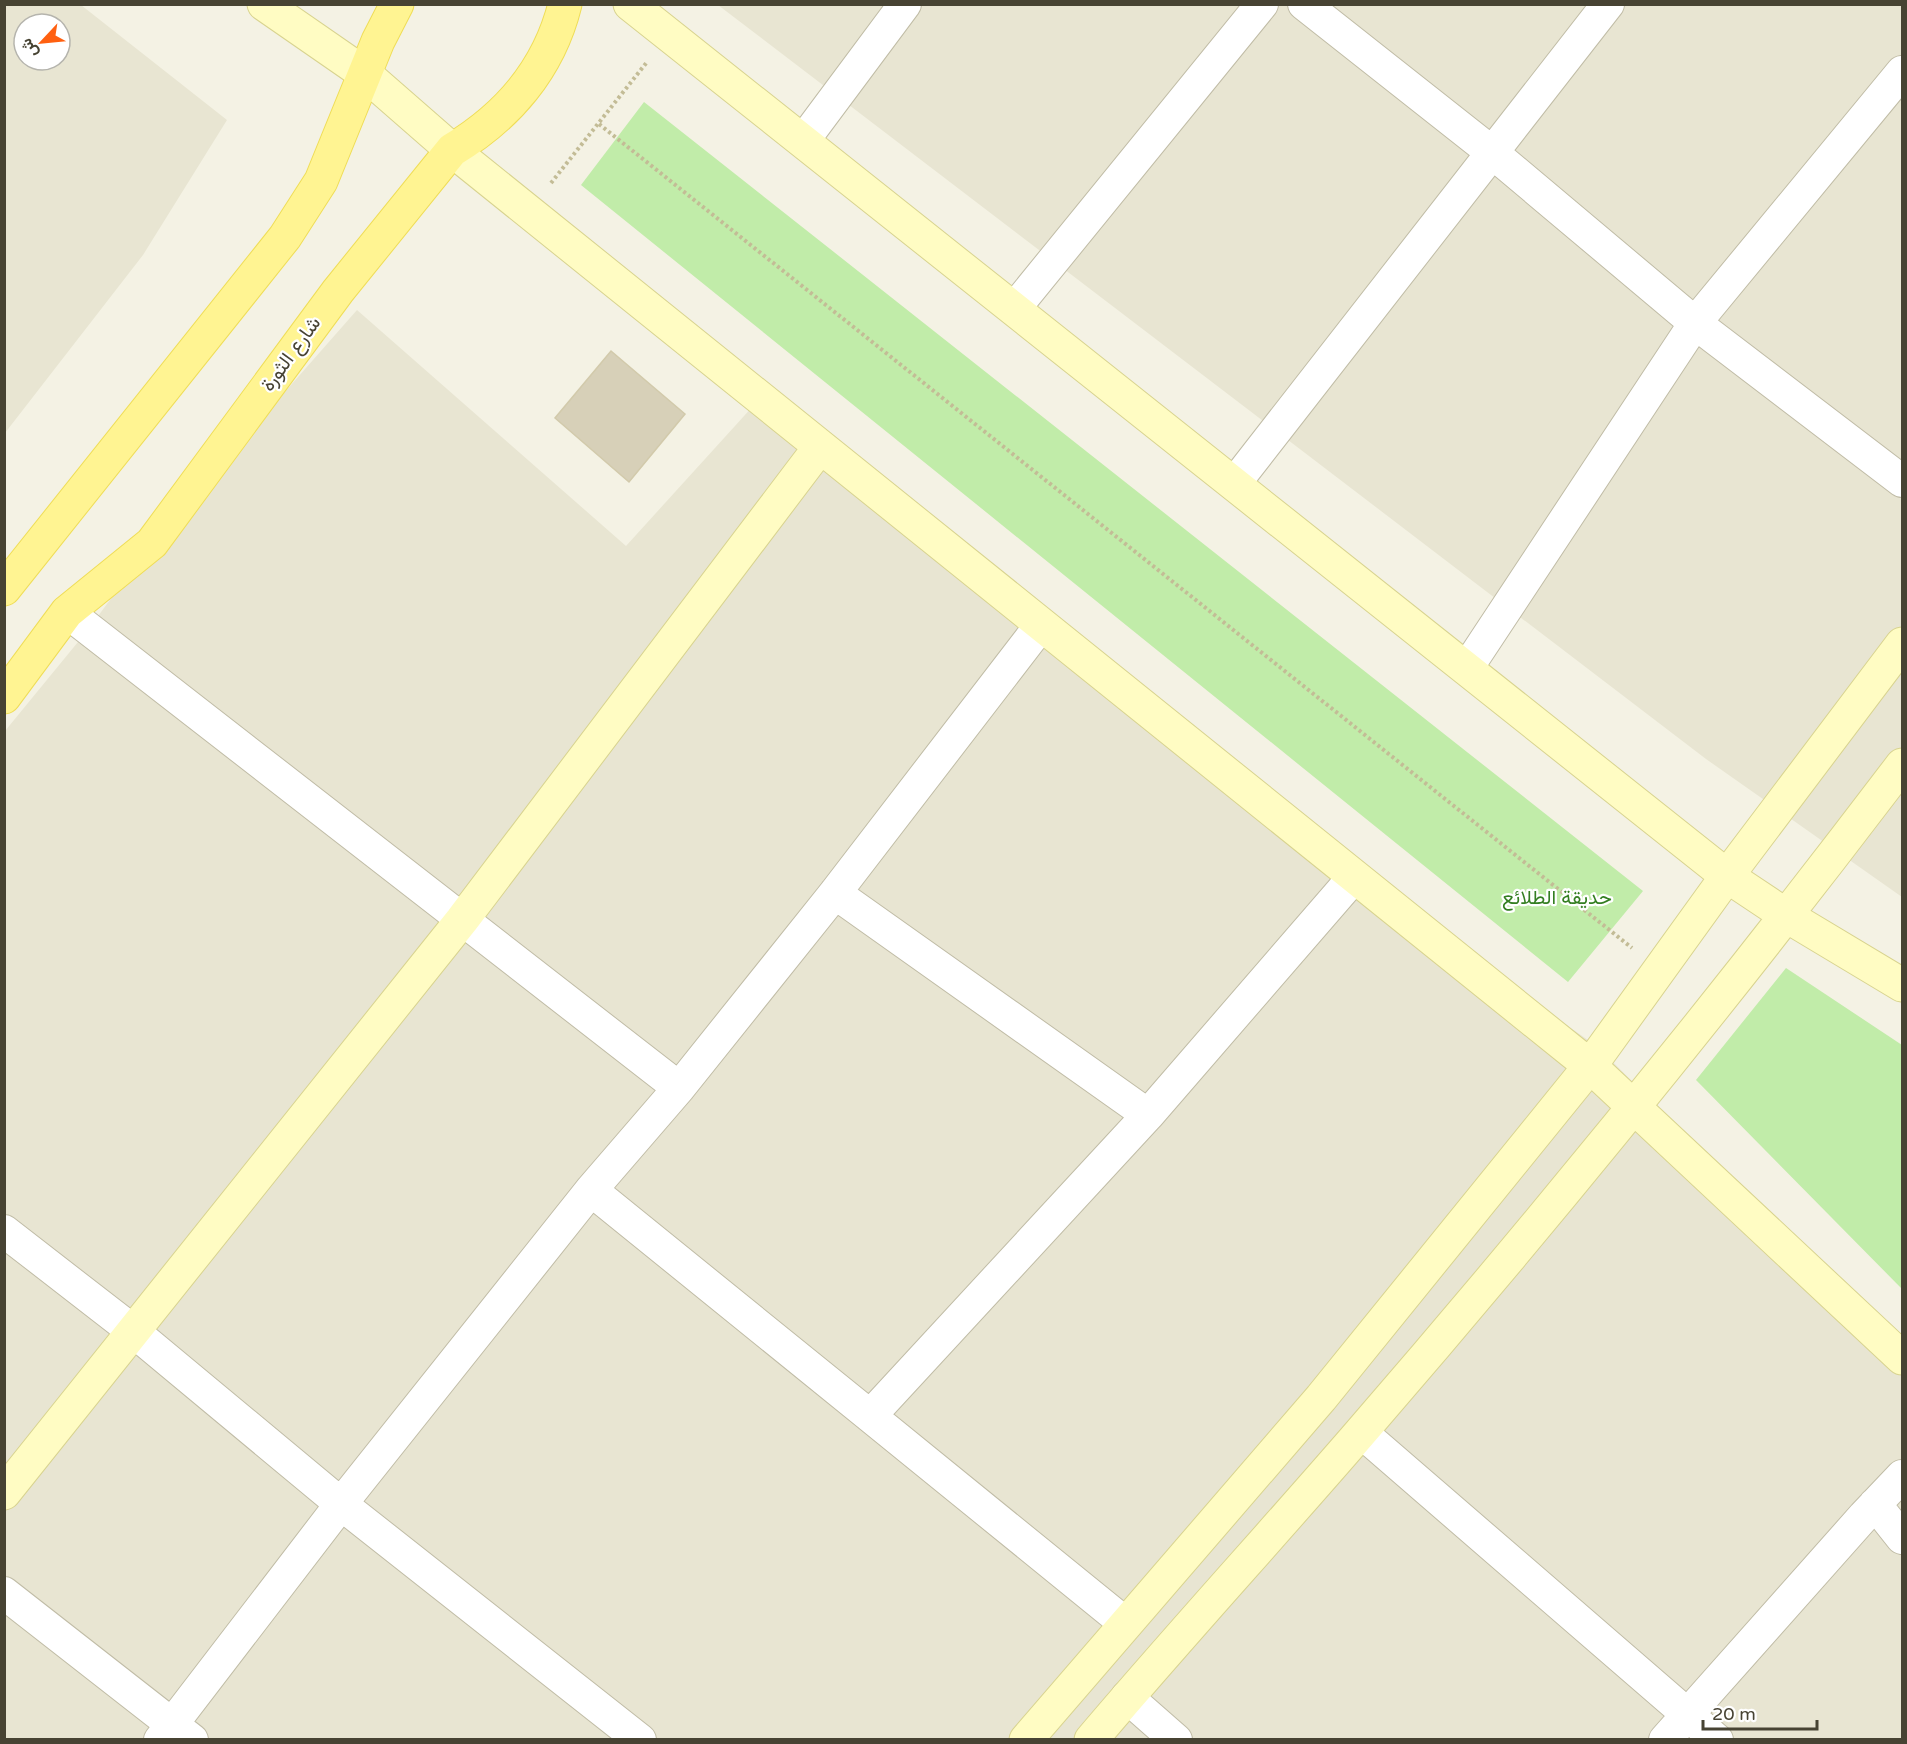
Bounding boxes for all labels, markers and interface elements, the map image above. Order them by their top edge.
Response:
north arrow [12,12,72,72]
text: ش [16,35,43,61]
street label: شارع الثورة [256,312,327,397]
park label: حديقة الطلائع [1502,886,1612,911]
scale bar [1703,1693,1817,1731]
text: 20 m [1712,1703,1756,1725]

